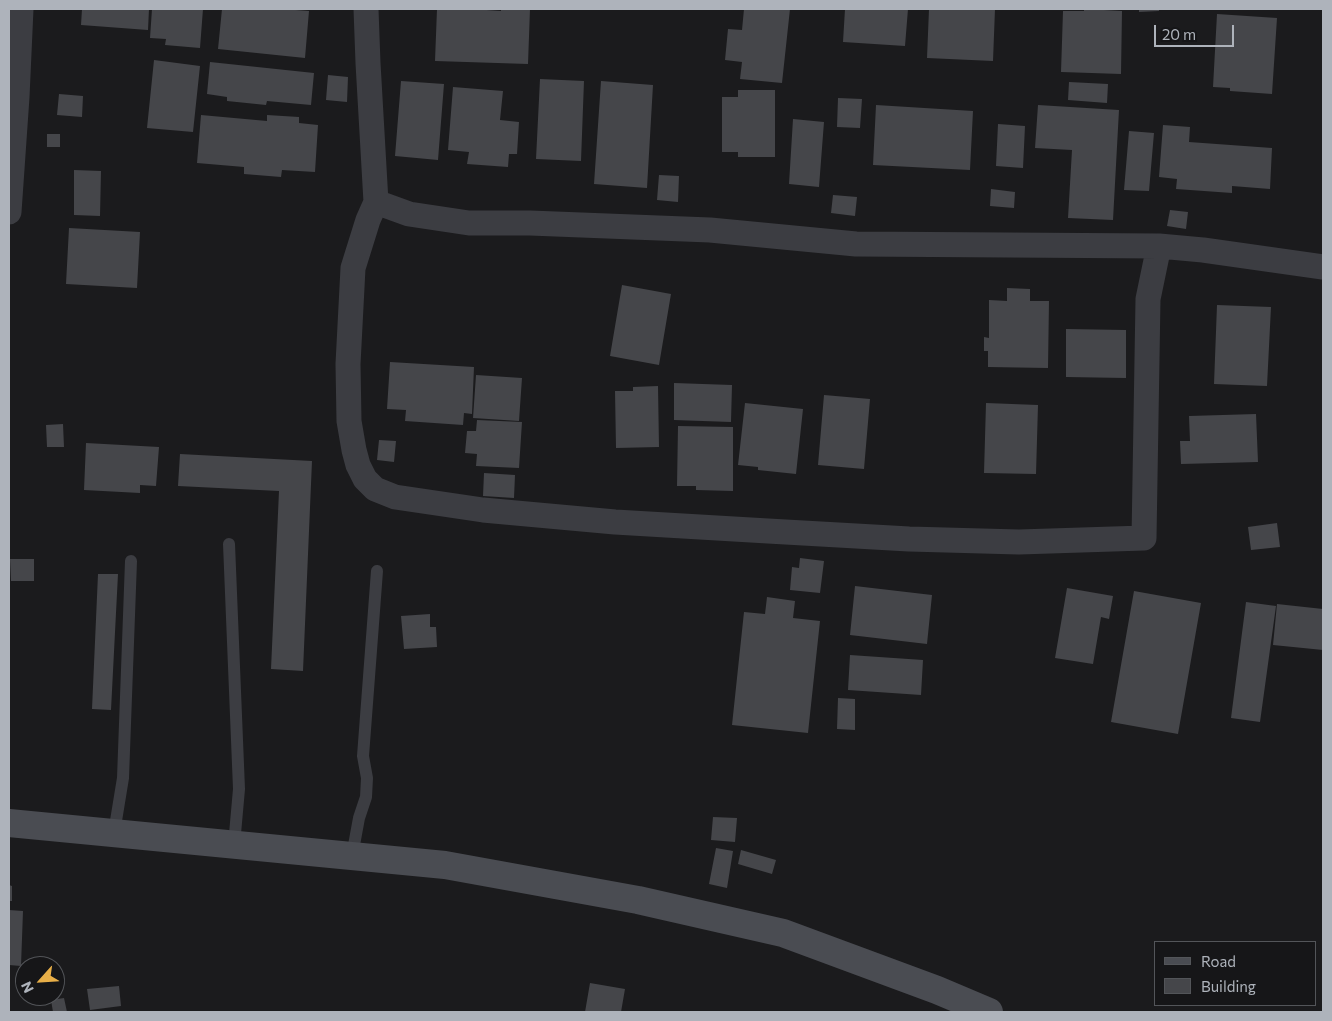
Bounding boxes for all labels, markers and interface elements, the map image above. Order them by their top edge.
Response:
scale bar [1157,15,1237,47]
text: 20 m [1162,25,1196,43]
legend [1154,941,1317,1006]
text: Road [1201,952,1236,970]
north arrow [15,956,65,1006]
text: Building [1201,977,1256,995]
text: N [17,979,37,996]

